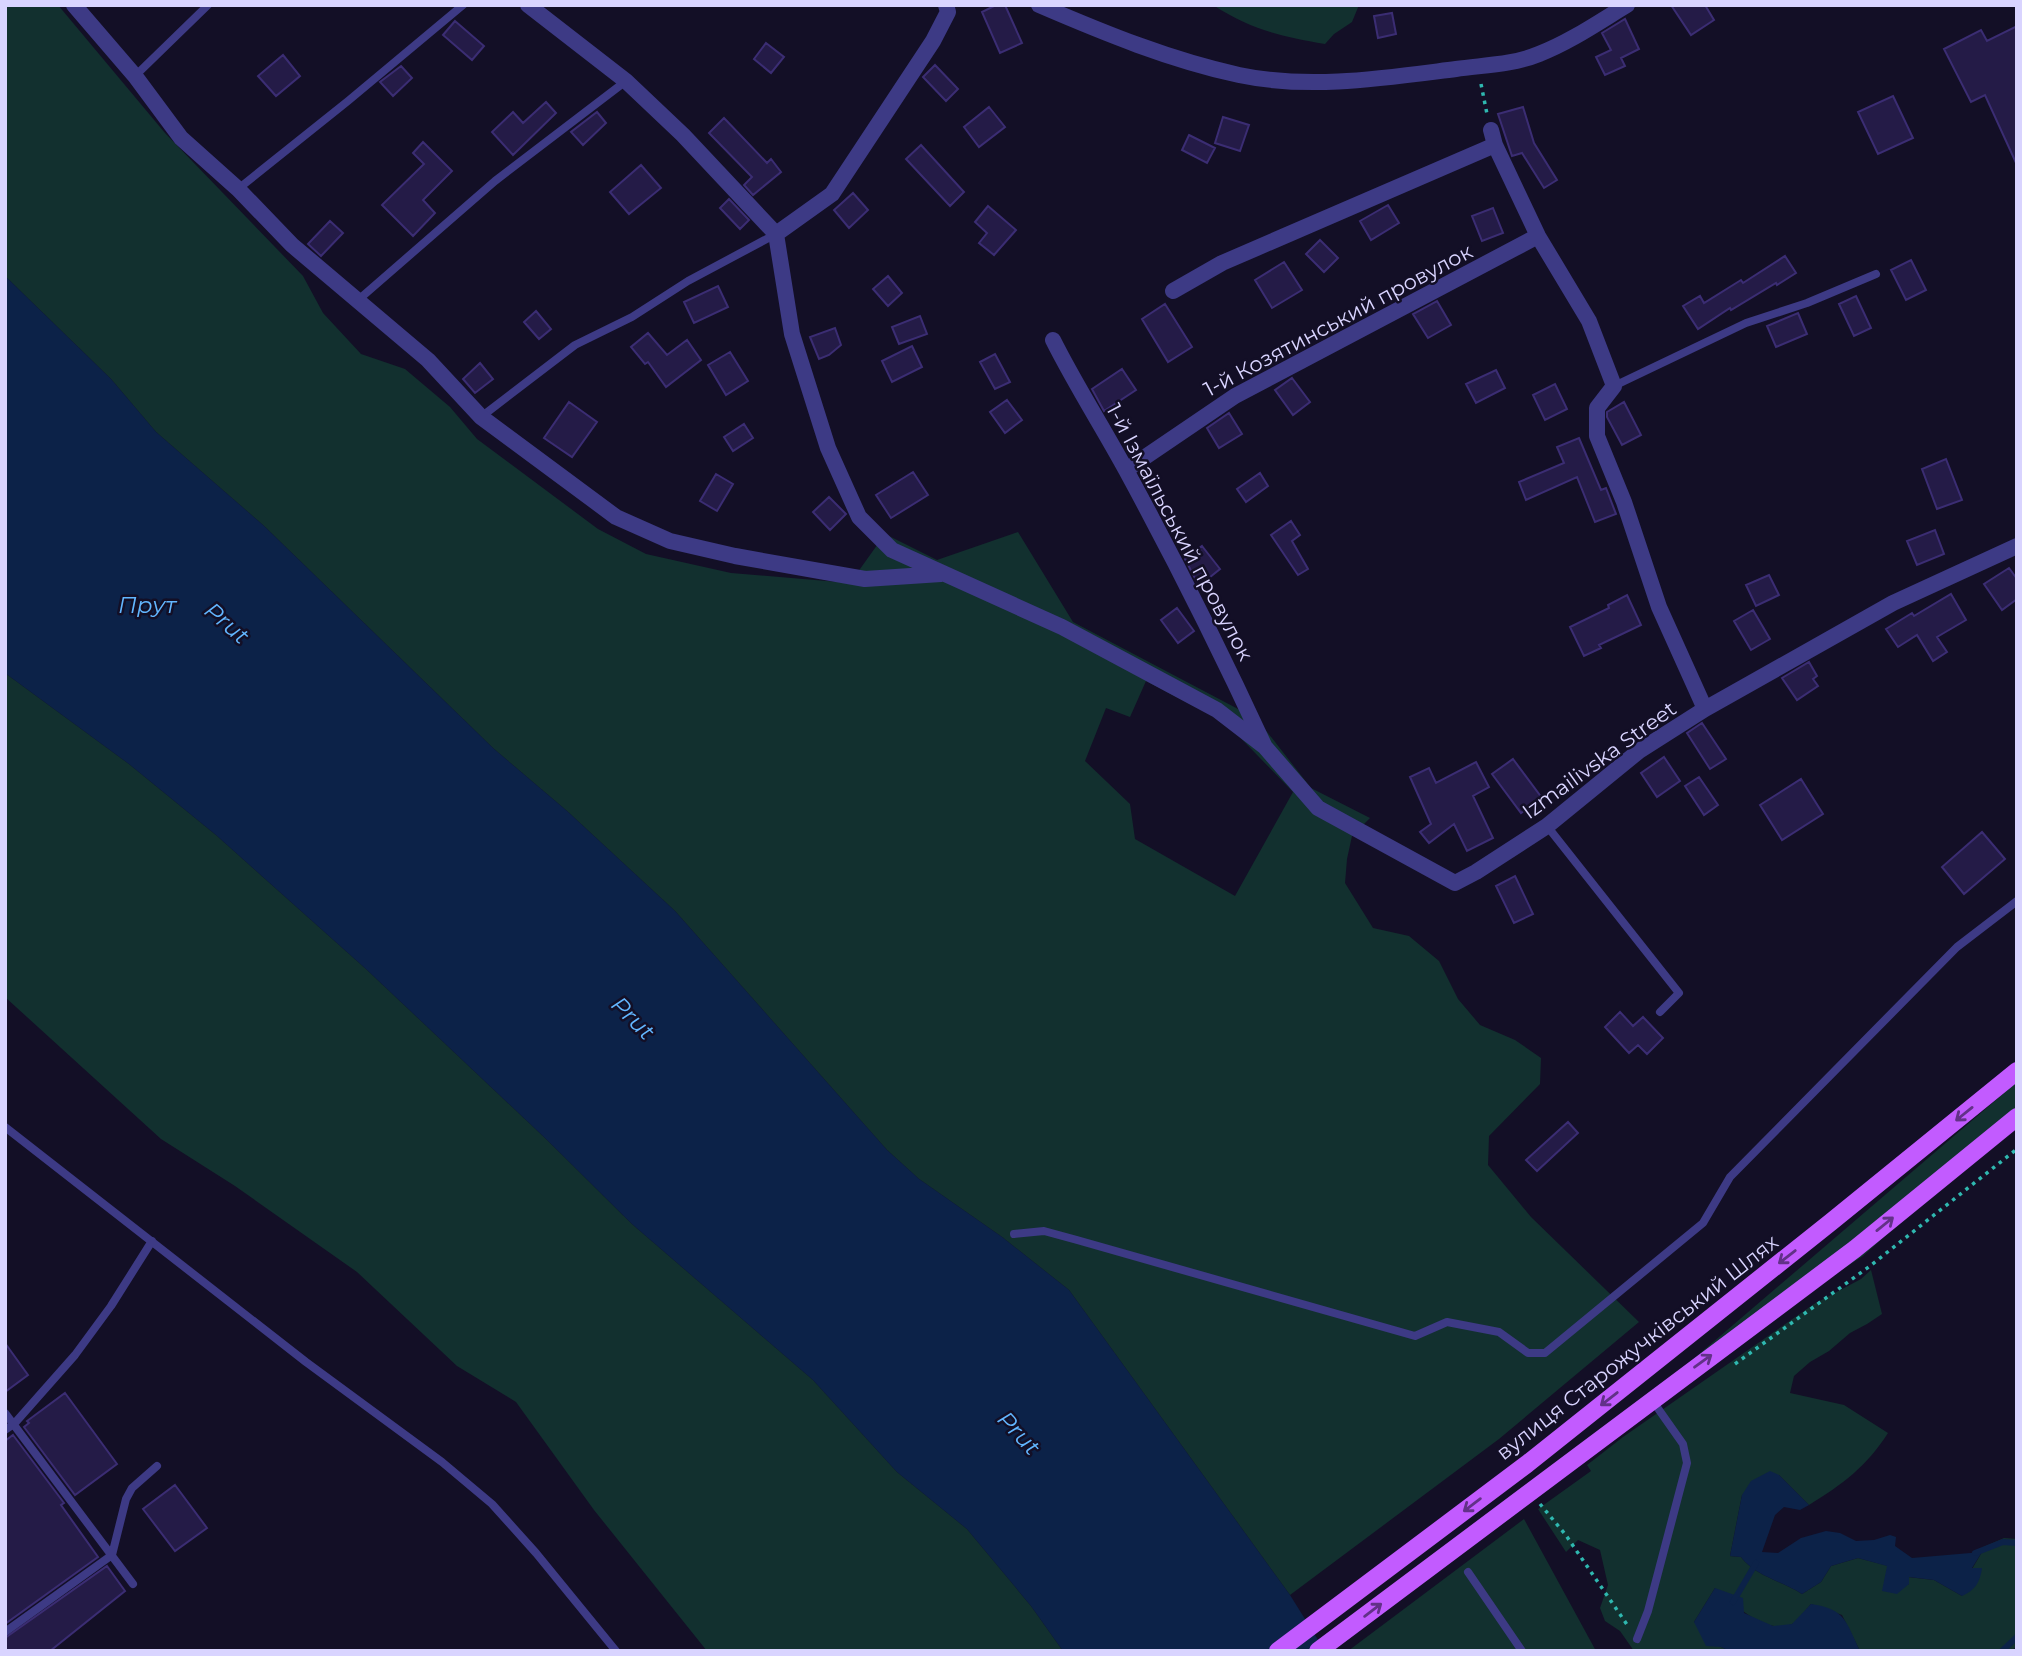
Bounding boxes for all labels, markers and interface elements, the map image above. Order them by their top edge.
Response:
street label: 1-й Козятинський провулок [1199,238,1477,402]
street label: 1-й Ізмаїльський провулок [1101,399,1259,665]
water label: Прут [118,591,178,619]
water label: Prut [199,596,256,650]
street label: Izmailivska Street [1517,696,1681,824]
water label: Prut [605,990,661,1046]
one-way arrow [1955,1107,1973,1122]
one-way arrow [1875,1217,1893,1232]
street label: вулиця Старожучківський Шлях [1491,1229,1783,1465]
one-way arrow [1778,1250,1797,1265]
one-way arrow [1693,1354,1712,1368]
one-way arrow [1600,1391,1618,1407]
water label: Prut [992,1405,1047,1461]
one-way arrow [1463,1498,1482,1513]
one-way arrow [1363,1602,1382,1617]

